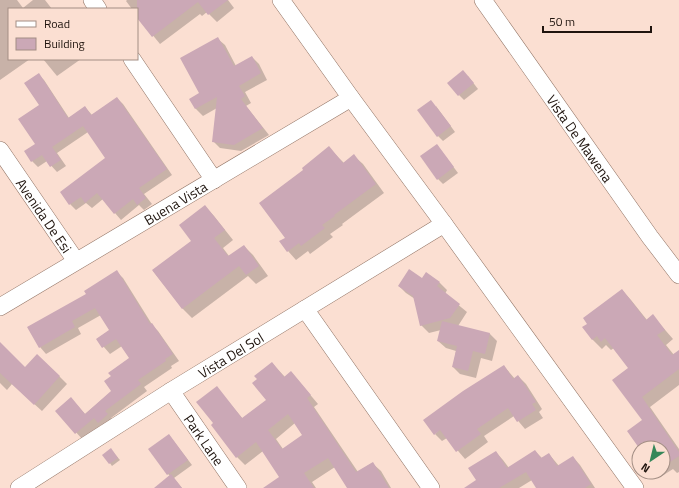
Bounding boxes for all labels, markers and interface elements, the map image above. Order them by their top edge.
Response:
legend [8,8,138,60]
scale bar [543,8,651,34]
text: 50 m [549,12,575,31]
text: Road [44,14,70,33]
text: Building [44,34,85,53]
street label: Vista De Mawena [542,90,619,186]
street label: Avenida De Esi [12,174,78,257]
street label: Buena Vista [140,176,211,230]
street label: Vista Del Sol [194,327,267,383]
street label: Park Lane [179,410,230,469]
north arrow [631,440,671,480]
text: N [638,459,653,477]

